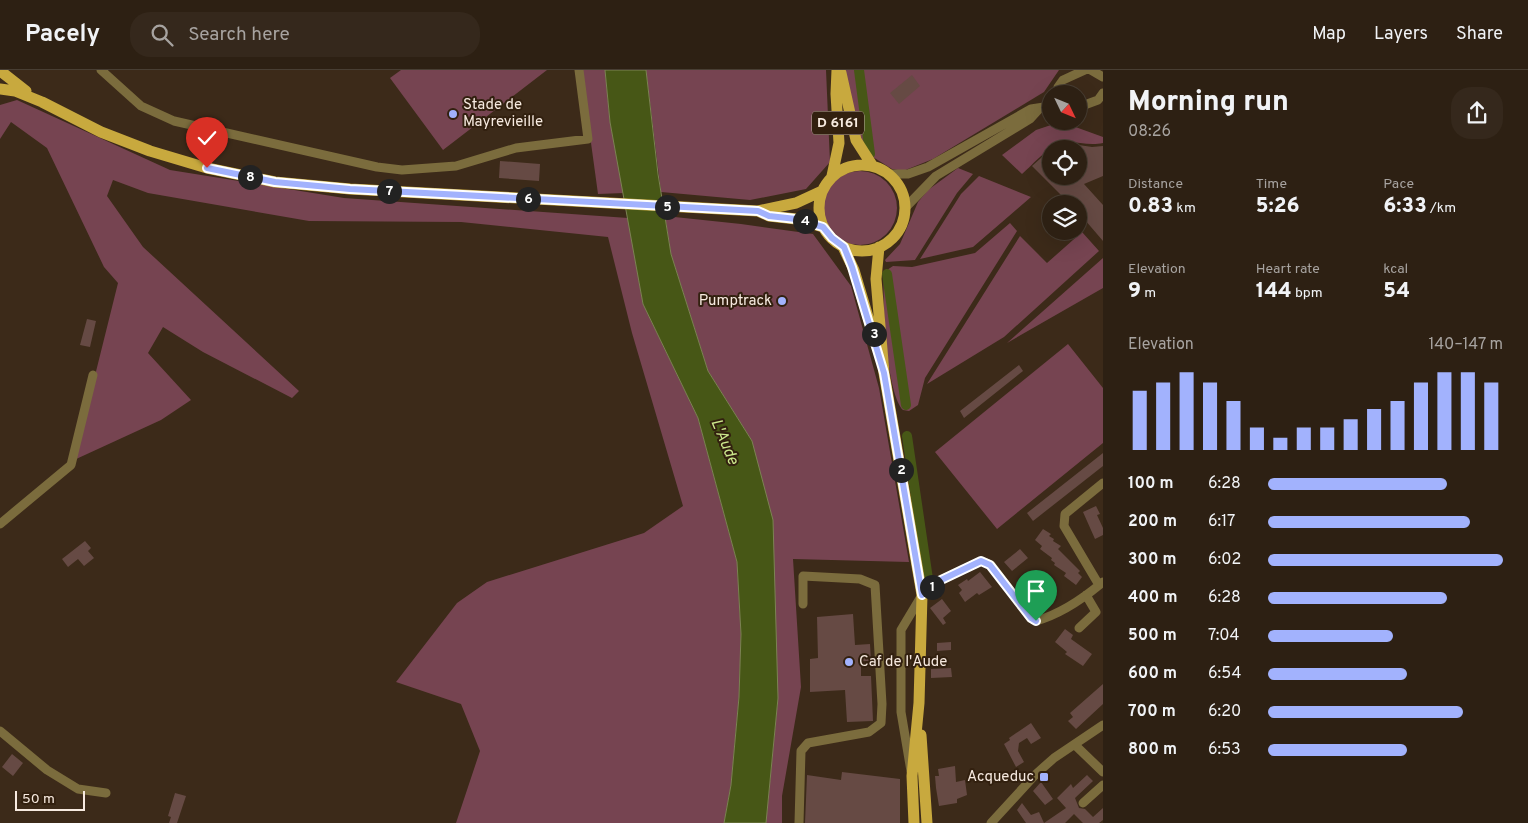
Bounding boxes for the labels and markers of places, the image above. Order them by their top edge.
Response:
place label: Stade de Mayrevieille [463,96,543,132]
marker: Stade de Mayrevieille [447,108,459,120]
pin [186,117,228,168]
pin: 8 [238,164,262,190]
pin: 7 [376,178,402,204]
pin: 6 [516,186,540,212]
pin: 5 [654,194,680,220]
pin: 4 [792,208,818,234]
place label: Pumptrack [699,292,772,311]
marker: Pumptrack [776,295,788,307]
pin: 3 [862,322,886,346]
pin: 2 [888,458,914,482]
pin [1015,570,1057,621]
pin: 1 [920,574,944,600]
place label: Caf de l'Aude [859,653,947,672]
marker: Caf de l'Aude [843,656,855,668]
place label: Acqueduc [967,768,1034,787]
marker: Acqueduc [1038,771,1050,783]

